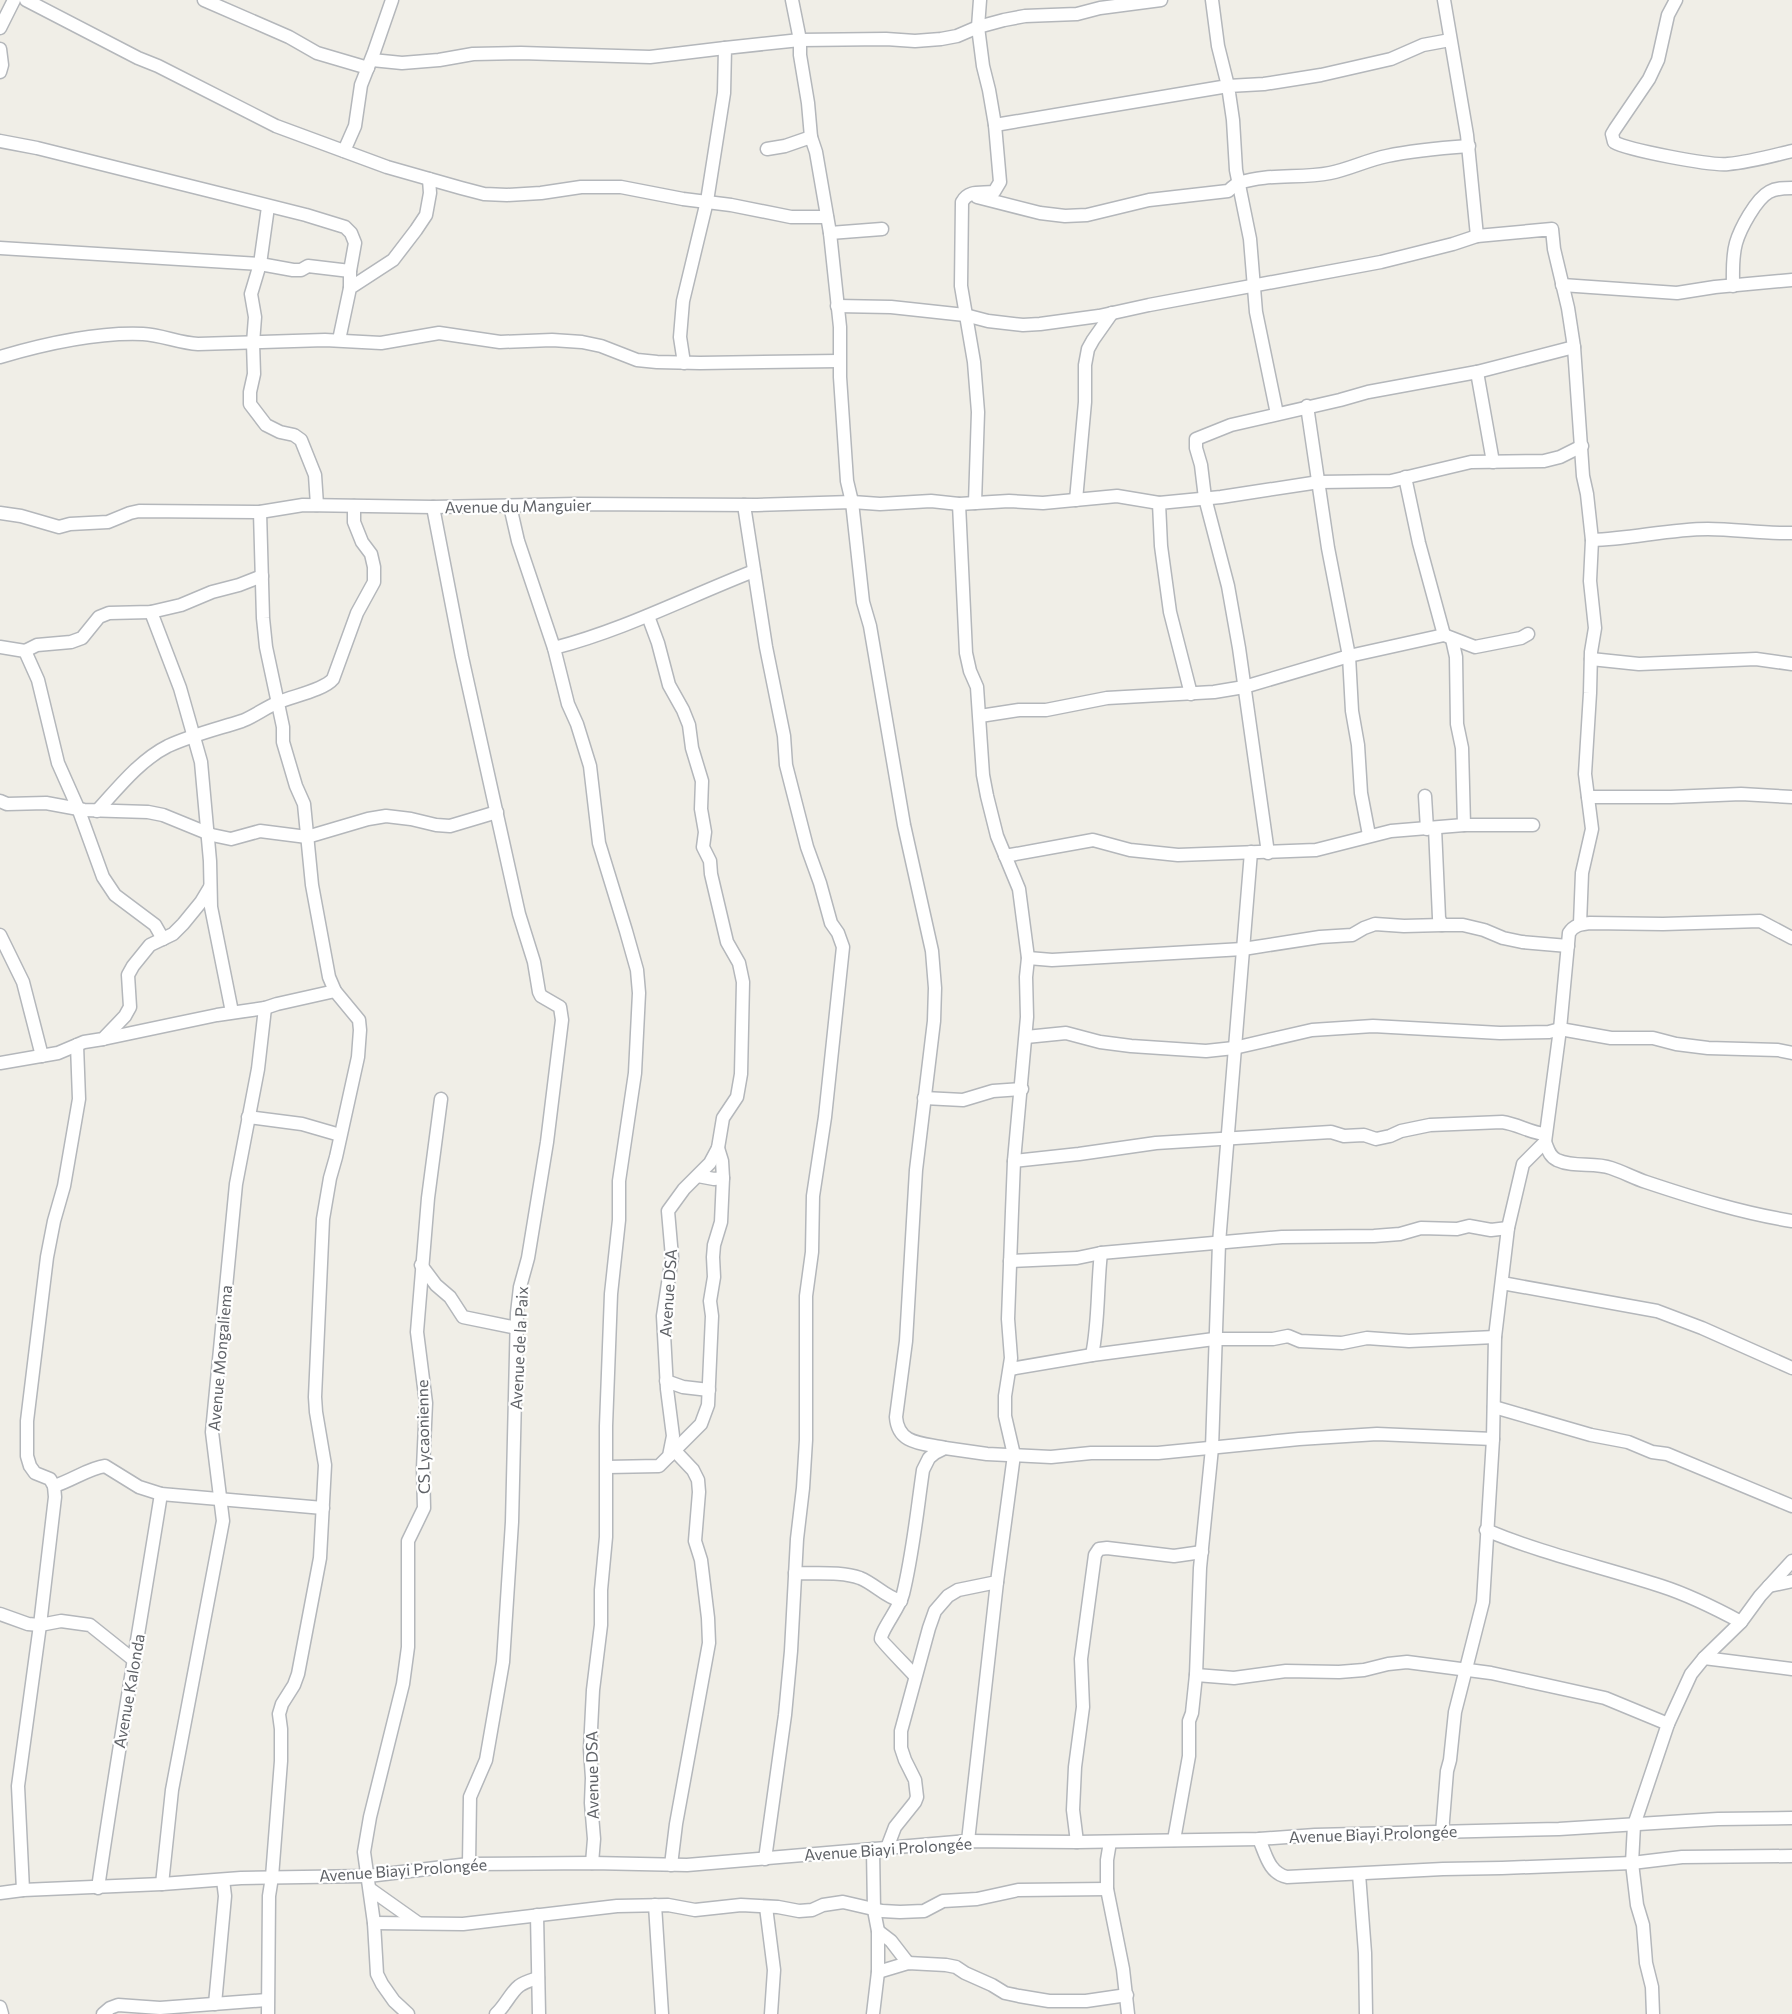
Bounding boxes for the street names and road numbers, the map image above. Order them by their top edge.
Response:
street label: Avenue du Manguier [444,495,592,516]
street label: Avenue DSA [655,1248,680,1338]
street label: Avenue Mongaliema [204,1284,235,1432]
street label: Avenue de la Paix [506,1285,531,1410]
street label: CS Lycaonienne [412,1380,433,1494]
street label: Avenue Kalonda [109,1632,148,1750]
street label: Avenue DSA [581,1731,602,1819]
street label: Avenue Biayi Prolongée [1289,1821,1457,1846]
street label: Avenue Biayi Prolongée [803,1833,973,1864]
street label: Avenue Biayi Prolongée [318,1854,488,1885]

